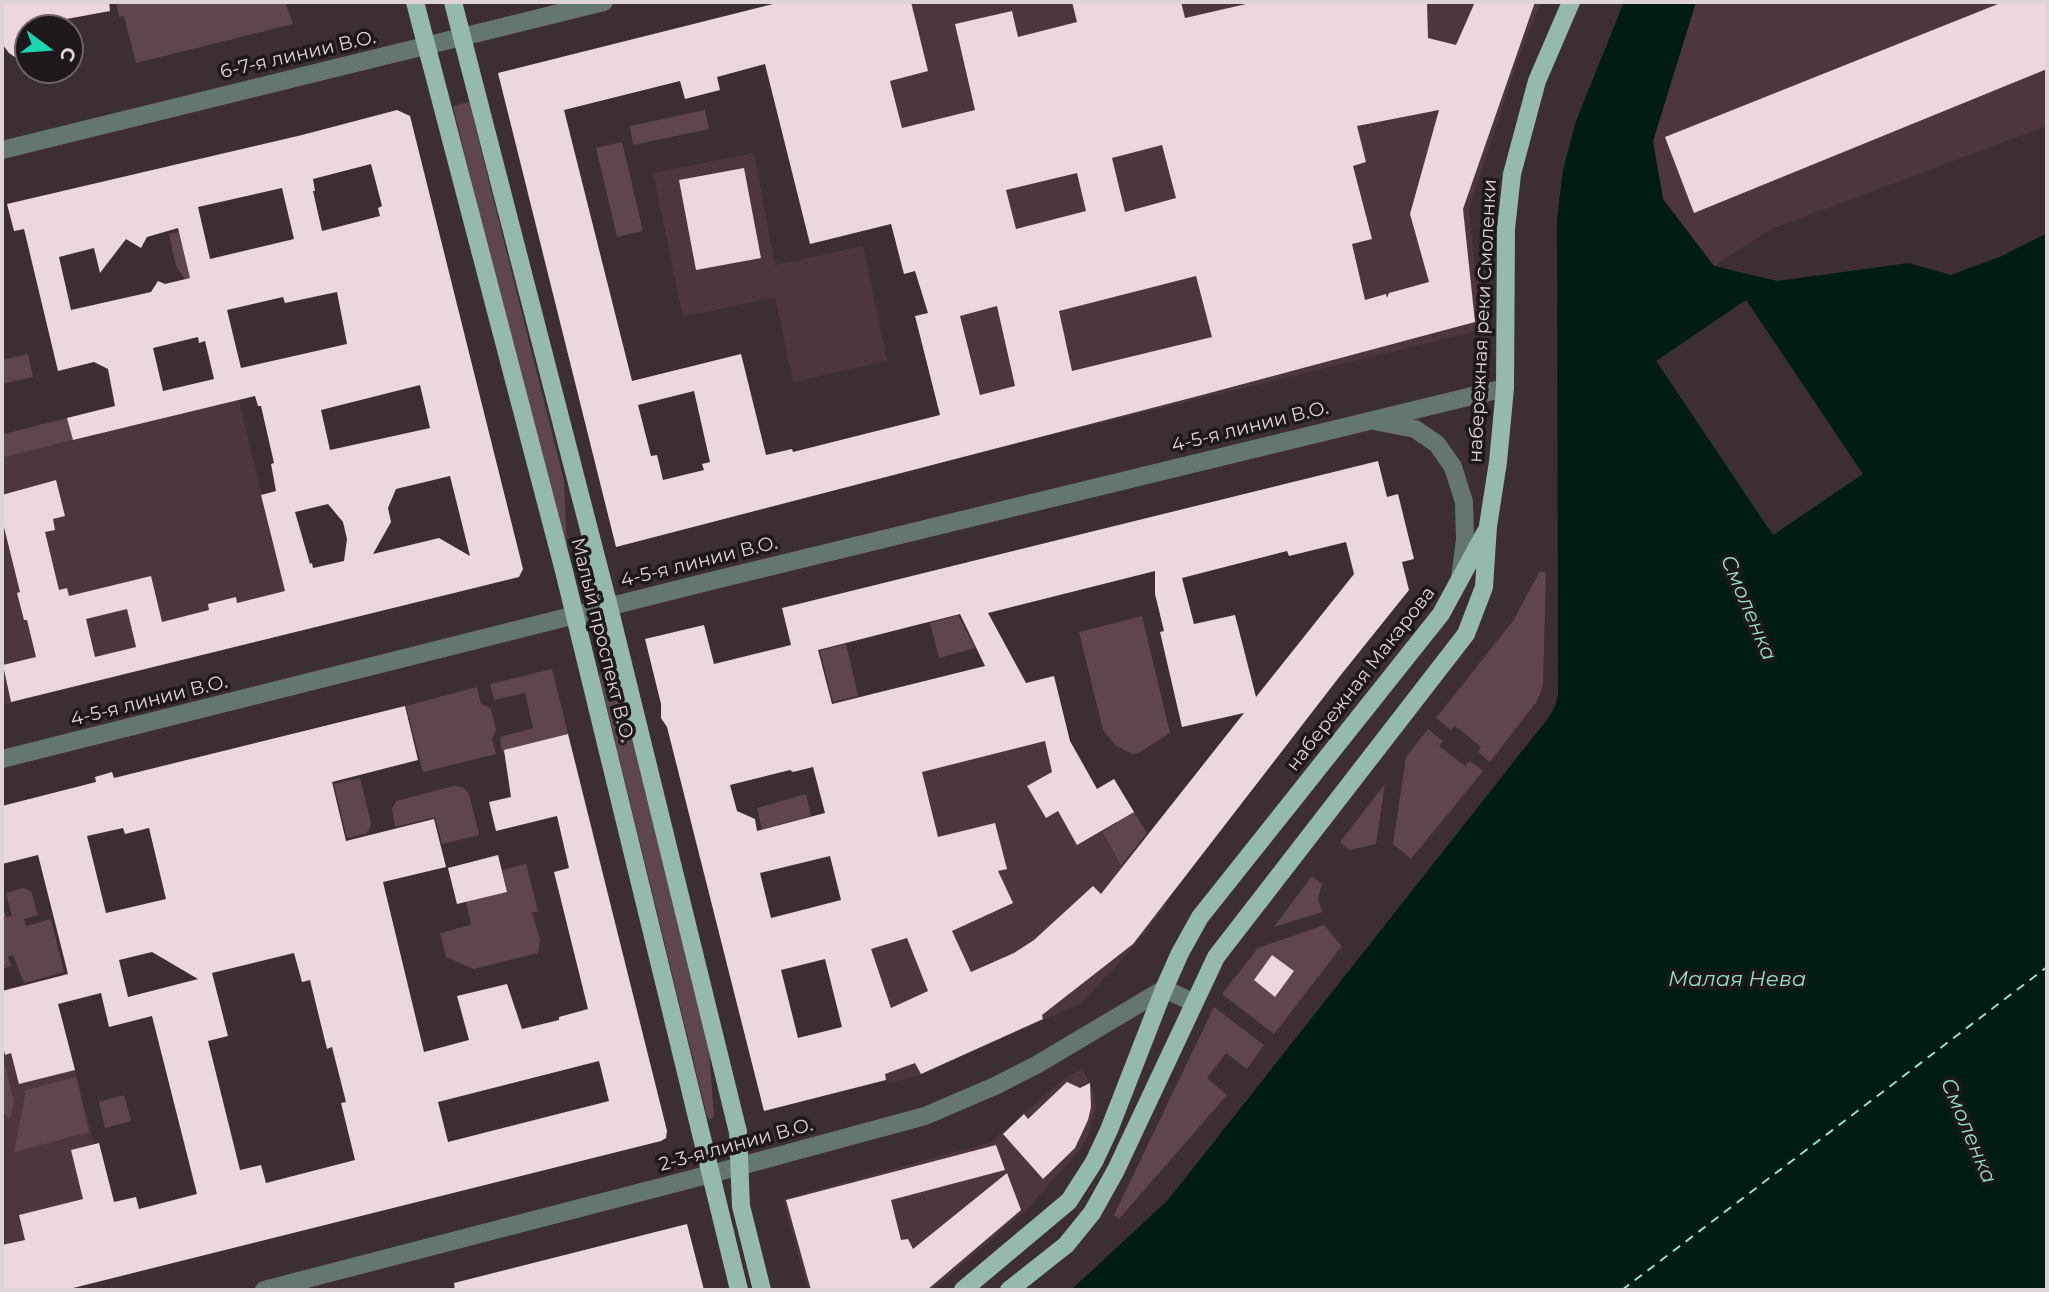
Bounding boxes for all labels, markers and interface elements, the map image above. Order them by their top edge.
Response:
north arrow [14,14,84,84]
street label: 6-7-я линии В.О. [218,26,378,84]
text: С [55,45,81,64]
street label: набережная реки Смоленки [1464,179,1502,463]
street label: 4-5-я линии В.О. [1169,396,1331,458]
street label: 4-5-я линии В.О. [618,531,780,593]
street label: Малый проспект В.О. [566,535,638,745]
water label: Смоленка [1714,551,1782,665]
street label: набережная Макарова [1282,582,1440,776]
street label: 4-5-я линии В.О. [68,670,230,732]
water label: Малая Нева [1668,967,1806,993]
water label: Смоленка [1934,1074,2002,1188]
street label: 2-3-я линии В.О. [657,1114,815,1176]

